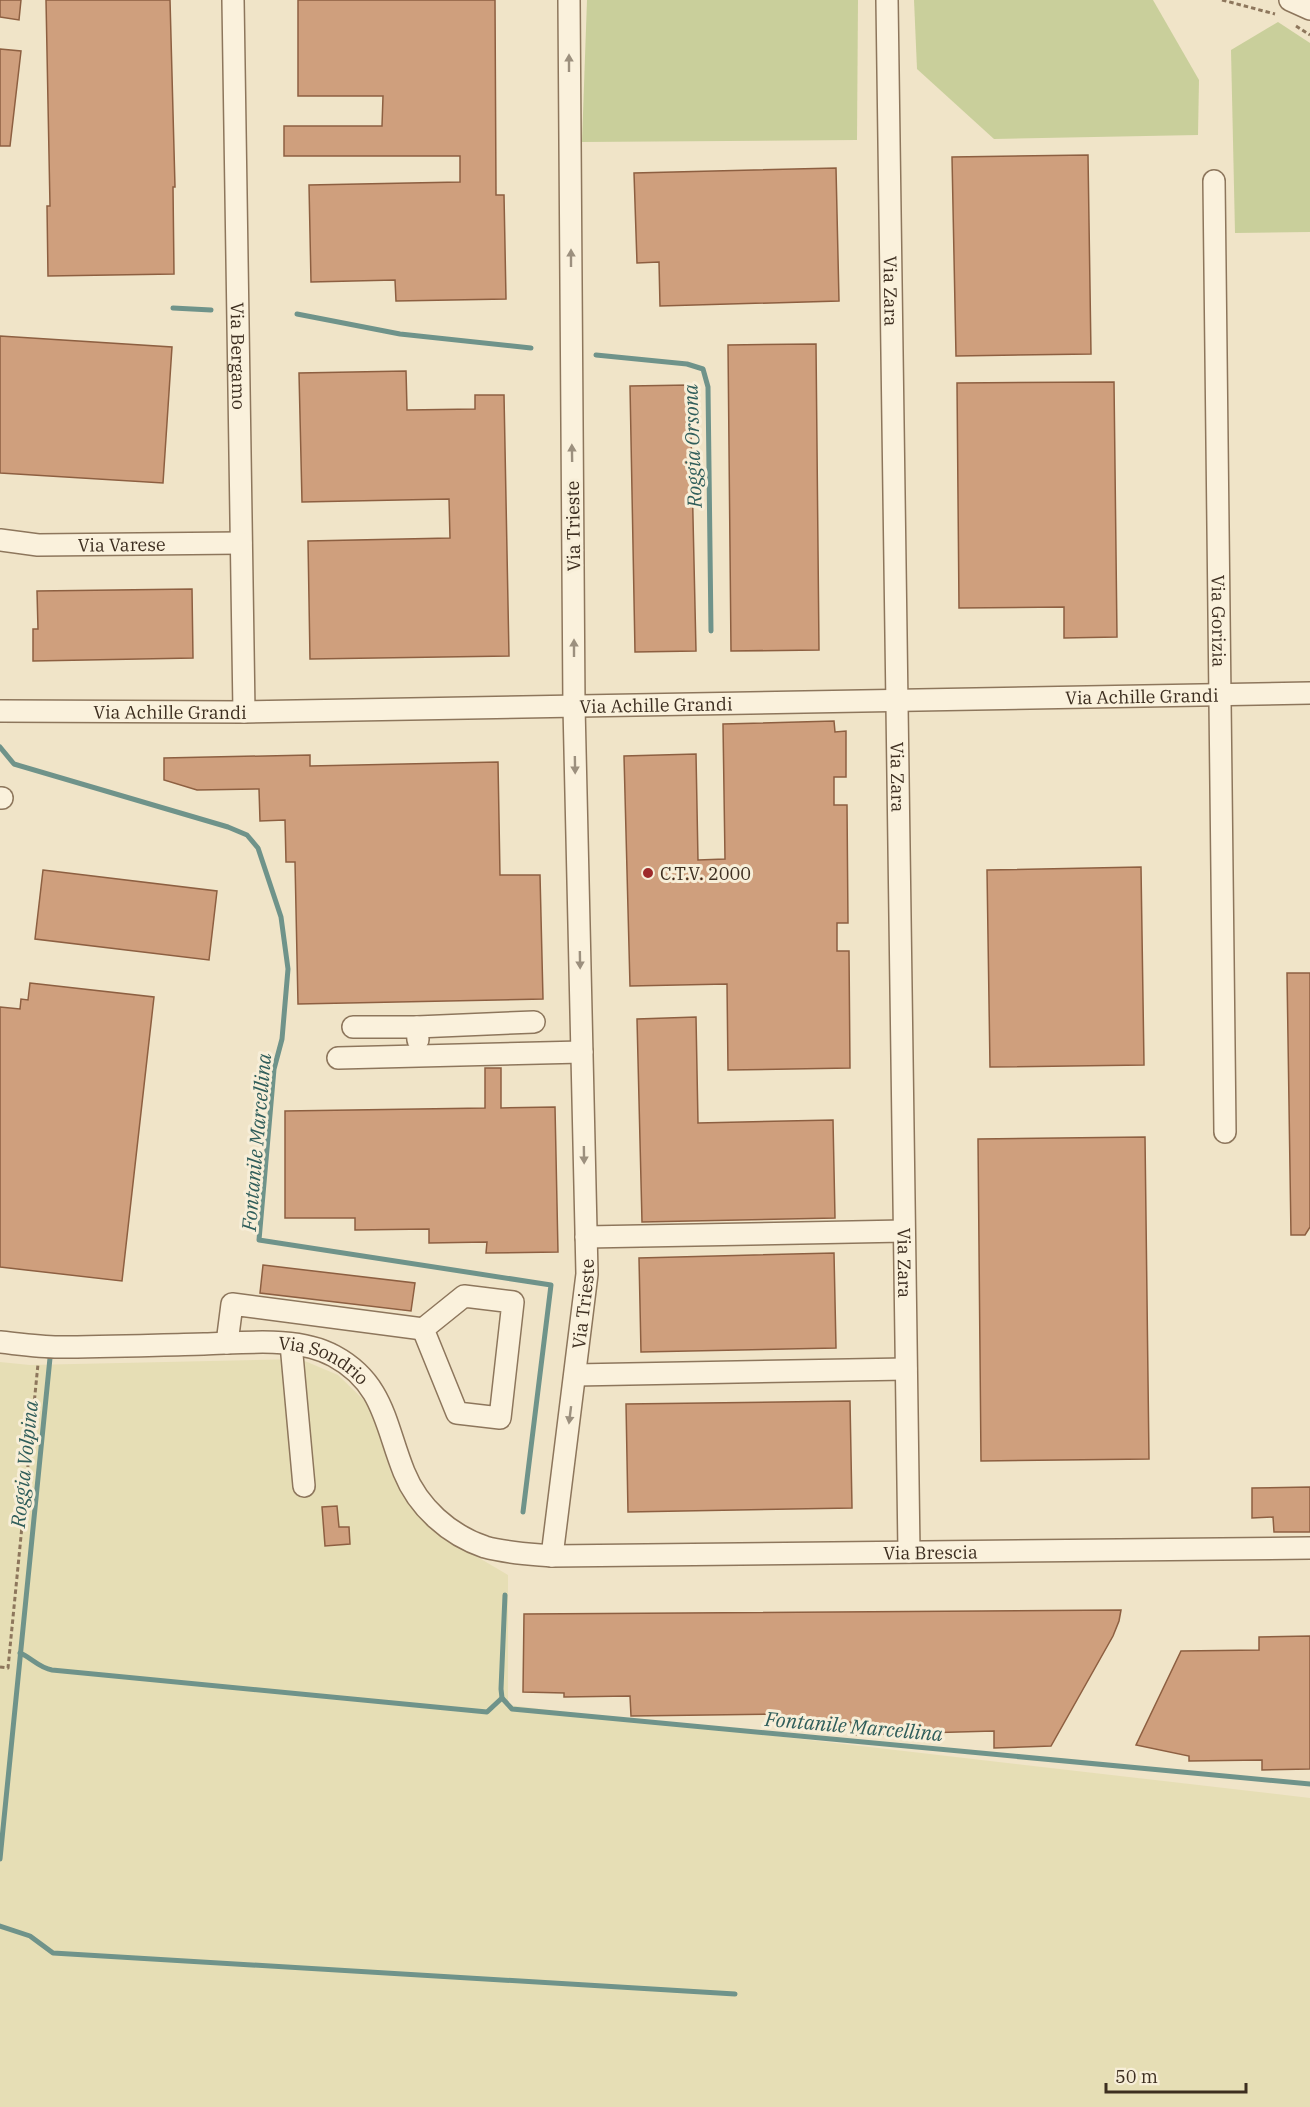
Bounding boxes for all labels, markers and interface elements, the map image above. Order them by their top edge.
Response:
one-way arrow [564,53,574,72]
one-way arrow [566,248,576,267]
street label: Via Zara [879,256,903,326]
street label: Via Bergamo [226,302,251,410]
water label: Roggia Orsona [676,384,708,509]
one-way arrow [567,443,577,462]
street label: Via Trieste [561,480,585,572]
street label: Via Varese [78,532,166,556]
street label: Via Gorizia [1207,574,1231,668]
one-way arrow [569,638,578,657]
street label: Via Achille Grandi [1065,683,1219,709]
street label: Via Achille Grandi [579,692,733,718]
street label: Via Achille Grandi [93,700,247,724]
street label: Via Zara [886,742,910,812]
one-way arrow [571,755,580,774]
place label: C.T.V. 2000 [660,862,751,885]
marker: C.T.V. 2000 [641,866,655,880]
one-way arrow [575,950,585,969]
water label: Fontanile Marcellina [235,1052,277,1233]
one-way arrow [580,1145,589,1164]
street label: Via Zara [893,1228,917,1298]
street label: Via Trieste [566,1259,599,1350]
street label: Via Sondrio [278,1331,374,1389]
water label: Roggia Volpina [4,1399,44,1530]
one-way arrow [565,1406,574,1425]
street label: Via Brescia [883,1540,978,1564]
water label: Fontanile Marcellina [763,1705,944,1747]
scale bar [1106,2056,1246,2094]
text: 50 m [1115,2065,1158,2088]

